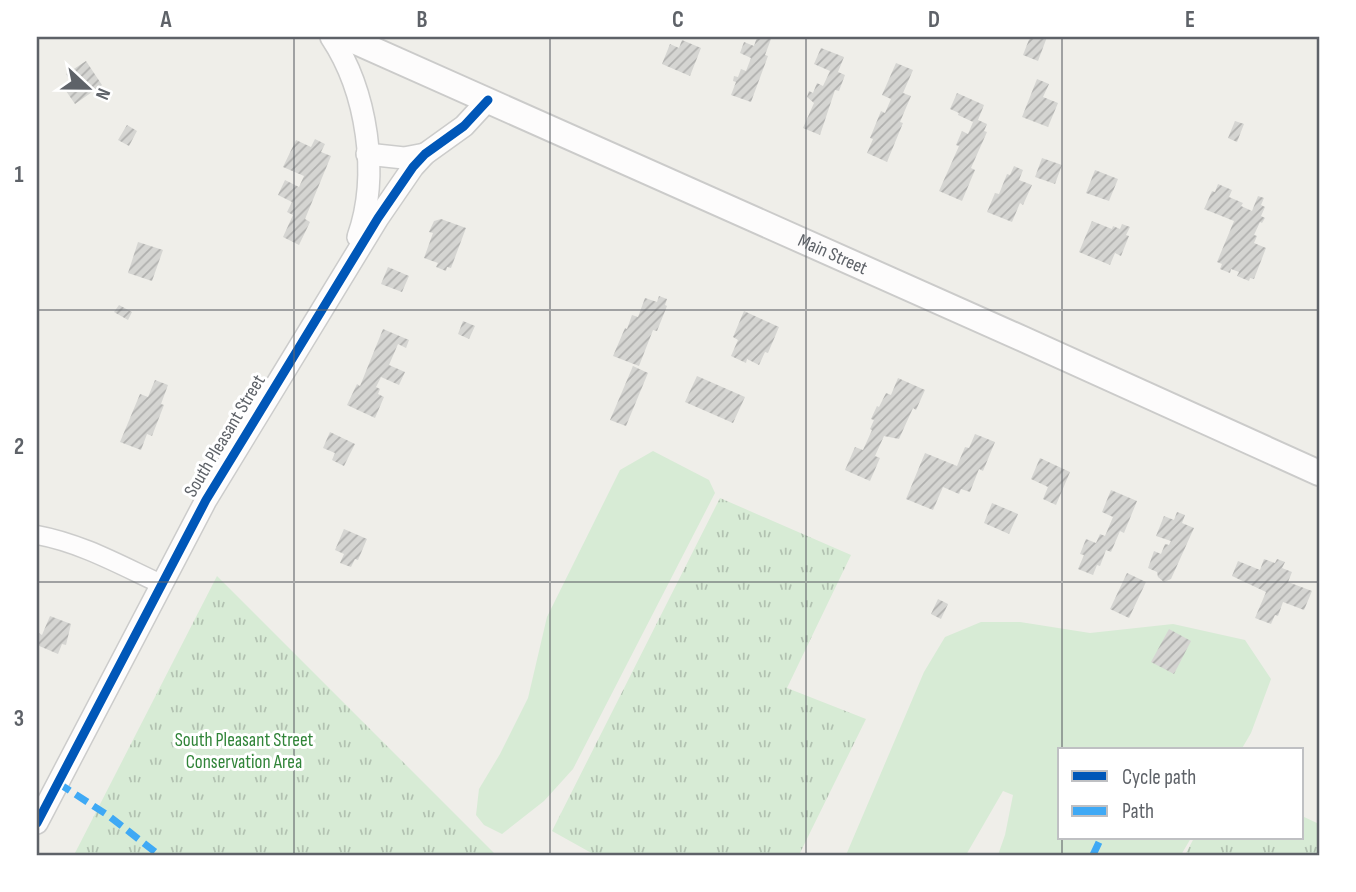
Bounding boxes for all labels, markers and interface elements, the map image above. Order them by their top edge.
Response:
text: A [160,6,173,34]
text: B [417,6,428,34]
text: C [672,6,684,34]
text: D [928,6,940,34]
text: E [1185,6,1195,34]
north arrow [52,52,122,122]
text: N [90,85,115,103]
text: 1 [14,161,24,189]
street label: Main Street [795,229,871,280]
street label: South Pleasant Street [179,370,271,501]
text: 2 [14,433,24,461]
text: 3 [14,705,24,733]
park label: South Pleasant Street Conservation Area [175,729,314,774]
legend [1058,748,1304,840]
text: Cycle path [1122,765,1196,790]
text: Path [1122,799,1154,824]

